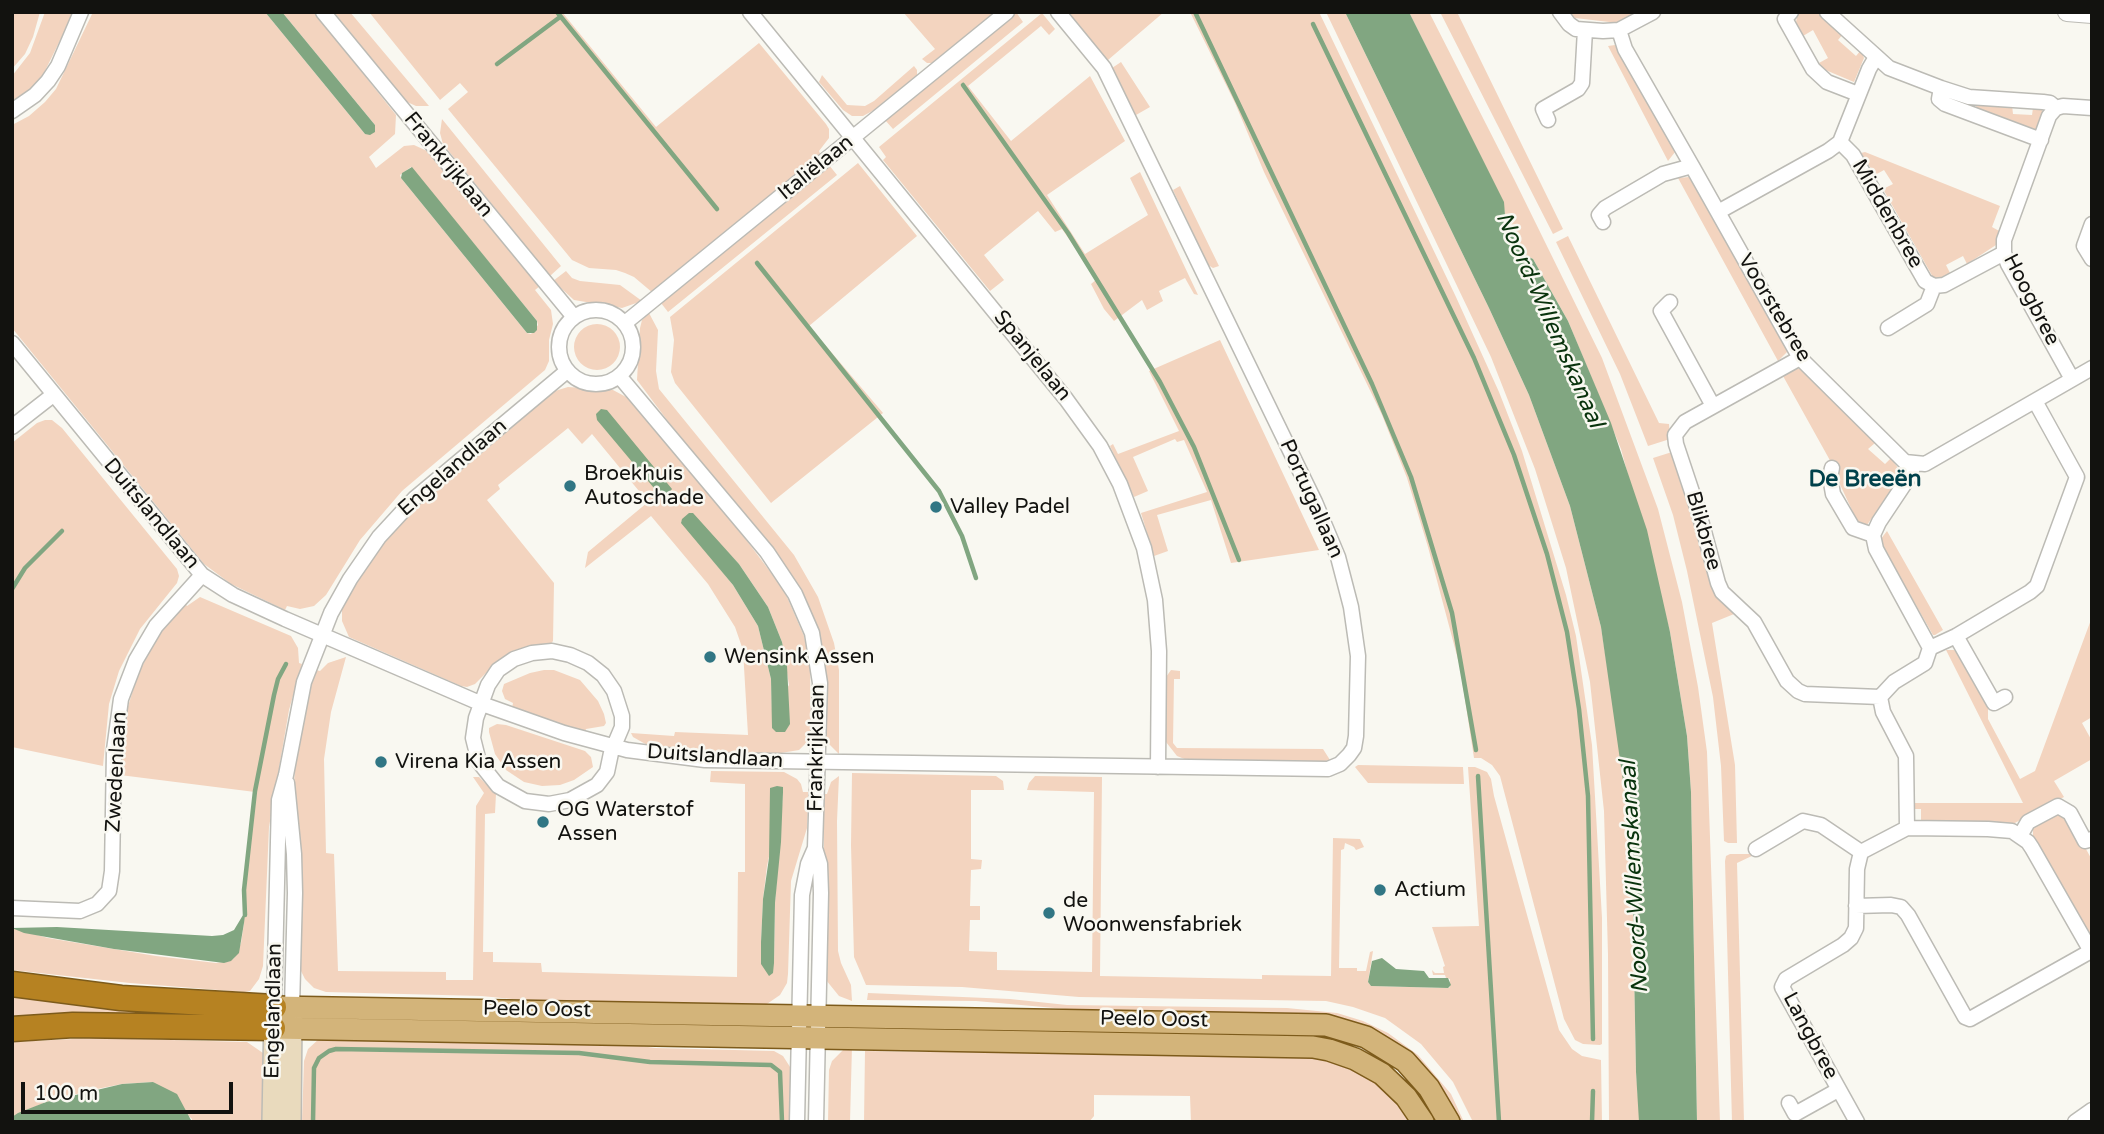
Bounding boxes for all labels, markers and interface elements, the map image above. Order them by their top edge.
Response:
street label: Frankrijklaan [398,107,498,223]
street label: Italiëlaan [773,130,859,206]
street label: Middenbree [1846,155,1928,273]
water label: Noord-Willemskanaal [1489,208,1609,432]
street label: Voorstebree [1732,249,1816,367]
street label: Hoogbree [1997,250,2065,350]
street label: Spanjelaan [988,306,1076,406]
street label: Engelandlaan [393,414,513,522]
street label: Portugallaan [1274,436,1348,562]
street label: Duitslandlaan [98,454,204,574]
place label: Broekhuis Autoschade [584,461,704,511]
district label: De Breeën [1808,466,1922,494]
marker: Broekhuis Autoschade [562,478,578,494]
street label: Blikbree [1680,489,1726,573]
place label: Valley Padel [950,494,1070,520]
marker: Valley Padel [928,499,944,515]
place label: Wensink Assen [724,644,874,670]
marker: Wensink Assen [702,649,718,665]
street label: Frankrijklaan [803,684,831,812]
street label: Zwedenlaan [101,711,133,833]
street label: Duitslandlaan [646,740,784,774]
place label: Virena Kia Assen [395,749,561,775]
marker: Virena Kia Assen [373,754,389,770]
water label: Noord-Willemskanaal [1615,760,1655,994]
place label: OG Waterstof Assen [557,797,694,847]
marker: OG Waterstof Assen [535,814,551,830]
place label: Actium [1394,877,1466,903]
marker: Actium [1372,882,1388,898]
place label: de Woonwensfabriek [1063,888,1242,938]
marker: de Woonwensfabriek [1041,905,1057,921]
street label: Engelandlaan [260,943,288,1079]
street label: Langbree [1777,988,1843,1084]
street label: Peelo Oost [483,996,591,1024]
street label: Peelo Oost [1100,1006,1208,1034]
scale bar [24,1068,236,1112]
text: 100 m [34,1081,98,1106]

